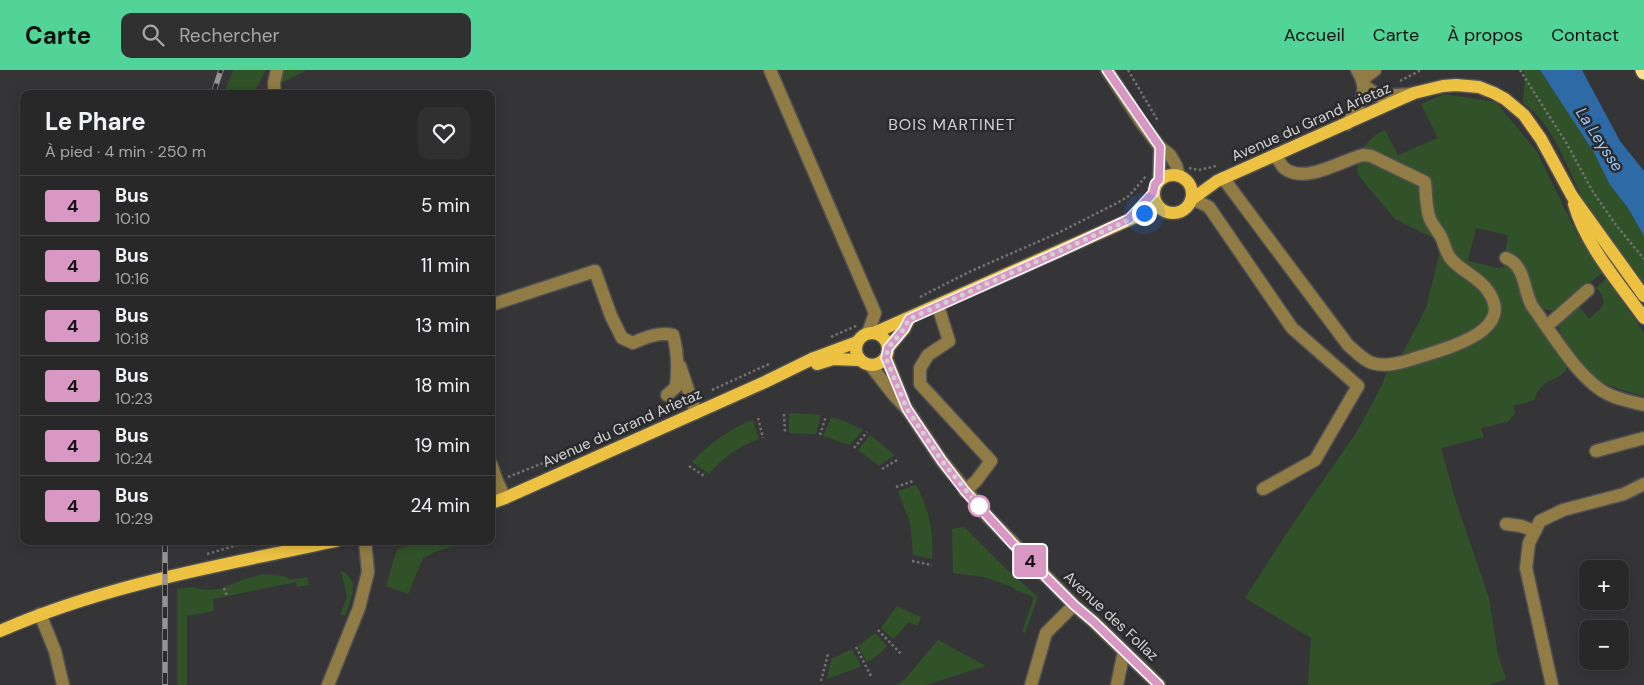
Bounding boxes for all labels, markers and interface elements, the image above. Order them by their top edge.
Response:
search box [121,13,471,58]
text: Carte [25,20,91,51]
icon: search [139,21,167,49]
text: Rechercher [179,23,280,48]
text: Accueil [1284,23,1345,47]
text: Carte [1373,23,1419,47]
text: À propos [1447,23,1523,47]
text: Contact [1551,23,1619,47]
street label: Avenue du Grand Arietaz [1228,78,1394,166]
water label: La Leysse [1571,103,1628,175]
text: Le Phare [45,106,146,137]
button: heart [418,107,470,159]
district label: BOIS MARTINET [888,114,1016,135]
text: À pied · 4 min · 250 m [45,141,206,162]
text: Bus [115,183,149,208]
text: 5 min [421,193,470,218]
text: 4 [67,194,78,218]
your location [1132,201,1157,226]
text: 10:10 [115,208,150,229]
text: Bus [115,243,149,268]
text: 11 min [421,253,470,278]
text: 4 [67,254,78,278]
text: 10:16 [115,268,149,289]
text: Bus [115,303,149,328]
text: 13 min [415,313,470,338]
text: 4 [67,314,78,338]
text: 10:18 [115,328,149,349]
text: Bus [115,363,149,388]
text: 18 min [415,373,470,398]
text: 4 [67,374,78,398]
street label: Avenue du Grand Arietaz [539,384,705,472]
text: 10:23 [115,388,153,409]
text: Bus [115,423,149,448]
text: 19 min [415,433,470,458]
text: 4 [67,434,78,458]
text: 10:24 [115,448,153,469]
text: Bus [115,483,149,508]
text: 24 min [410,493,470,518]
text: 4 [67,494,78,518]
unlabelled marker [968,495,990,517]
text: 10:29 [115,508,153,529]
line badge: 4 [1014,545,1046,577]
text: 4 [1024,549,1036,573]
map controls [1579,560,1629,670]
button: + [1579,560,1629,610]
street label: Avenue des Follaz [1059,567,1163,665]
button: − [1579,620,1629,670]

